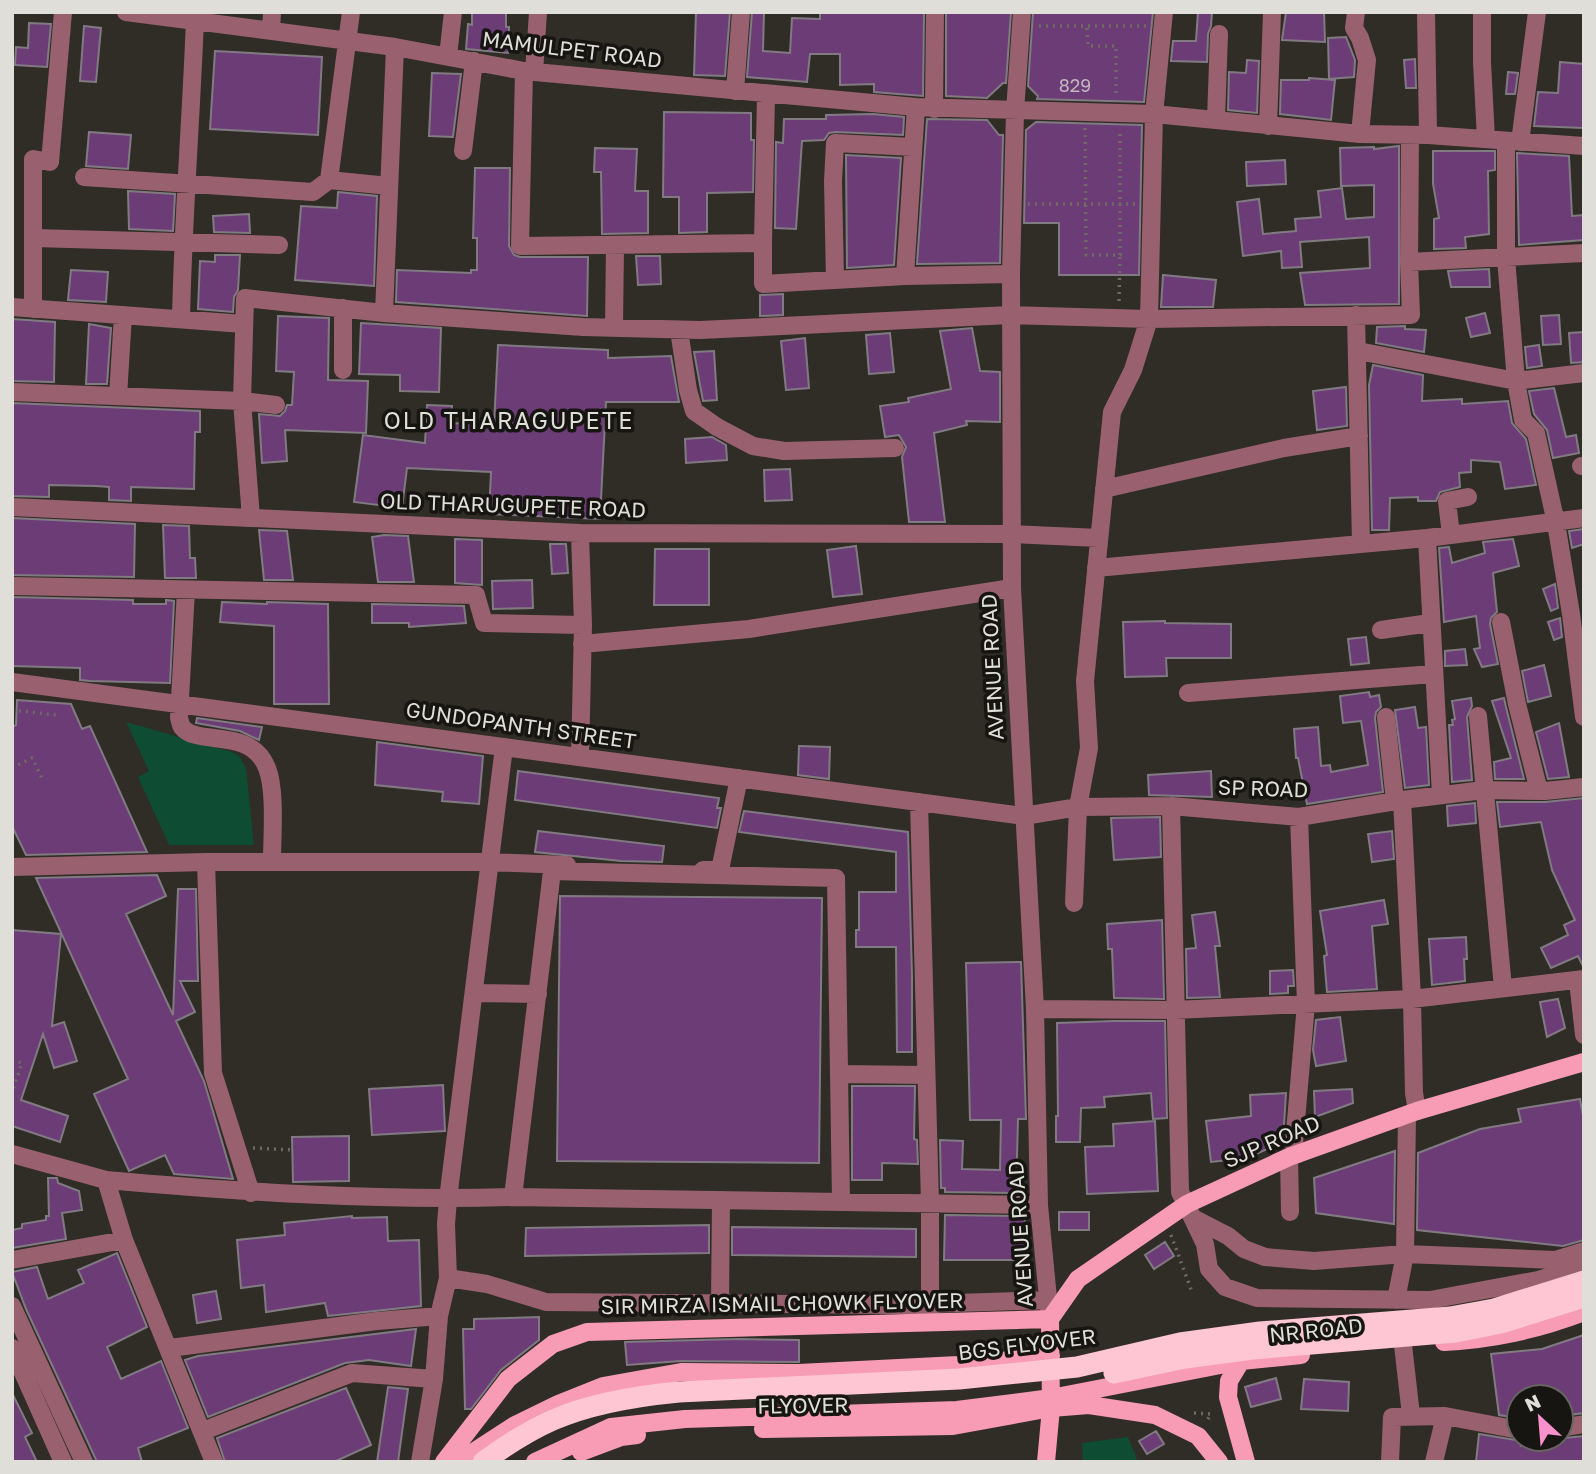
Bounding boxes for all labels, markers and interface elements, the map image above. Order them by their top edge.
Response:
street label: MAMULPET ROAD [481,25,663,73]
house number: 829 [1059,74,1091,96]
district label: OLD THARAGUPETE [384,406,634,434]
street label: OLD THARUGUPETE ROAD [380,487,646,523]
street label: AVENUE ROAD [975,593,1009,741]
street label: GUNDOPANTH STREET [404,696,638,754]
street label: SP ROAD [1217,773,1309,803]
street label: SJP ROAD [1219,1109,1324,1173]
street label: AVENUE ROAD [1002,1160,1038,1308]
street label: SIR MIRZA ISMAIL CHOWK FLYOVER [600,1287,964,1319]
street label: NR ROAD [1268,1312,1364,1348]
street label: BGS FLYOVER [957,1323,1097,1365]
north arrow [1505,1383,1575,1453]
text: N [1521,1389,1544,1416]
street label: FLYOVER [757,1391,849,1419]

